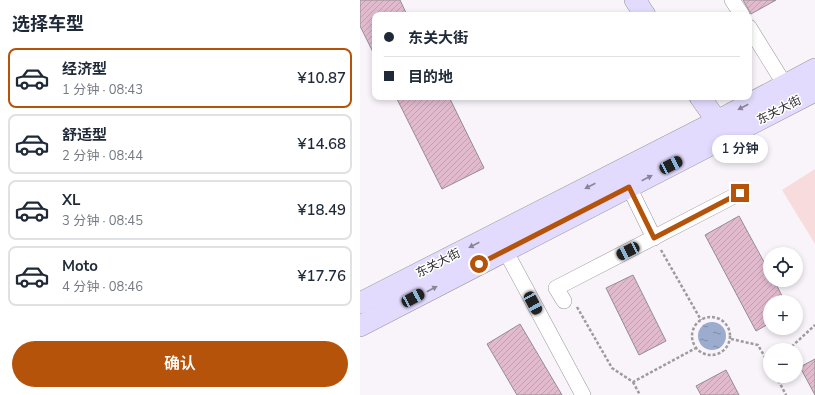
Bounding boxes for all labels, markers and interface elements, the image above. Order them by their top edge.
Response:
text: 选择车型 [12,12,84,36]
text: 东关大街 [408,28,468,48]
text: 经济型 [62,59,107,79]
icon: car [14,60,50,96]
text: 目的地 [408,67,453,87]
text: ¥10.87 [297,68,346,88]
text: 1 分钟 · 08:43 [62,81,143,99]
street label: 东关大街 [754,92,804,128]
one-way arrow [738,104,749,110]
text: 舒适型 [62,125,107,145]
icon: car [14,126,50,162]
text: ¥14.68 [297,134,346,154]
callout: 1 分钟 [712,135,768,163]
text: 1 分钟 [721,140,759,158]
text: 2 分钟 · 08:44 [62,147,143,165]
car [658,154,684,176]
one-way arrow [641,174,653,181]
one-way arrow [585,182,596,189]
route end [731,184,749,202]
text: XL [62,190,81,210]
icon: car [14,192,50,228]
text: ¥18.49 [297,200,346,220]
text: 3 分钟 · 08:45 [62,212,143,230]
car [615,240,641,262]
one-way arrow [469,241,480,248]
street label: 东关大街 [413,245,463,281]
map controls [763,247,803,383]
button: locate [763,247,803,287]
route start [470,255,488,273]
text: Moto [62,256,98,276]
icon: car [14,258,50,294]
text: ¥17.76 [297,266,346,286]
text: 4 分钟 · 08:46 [62,278,143,296]
one-way arrow [426,285,438,292]
car [400,287,426,309]
car [522,290,544,316]
button: + [763,295,803,335]
button: 确认 [12,341,348,387]
button: − [763,343,803,383]

